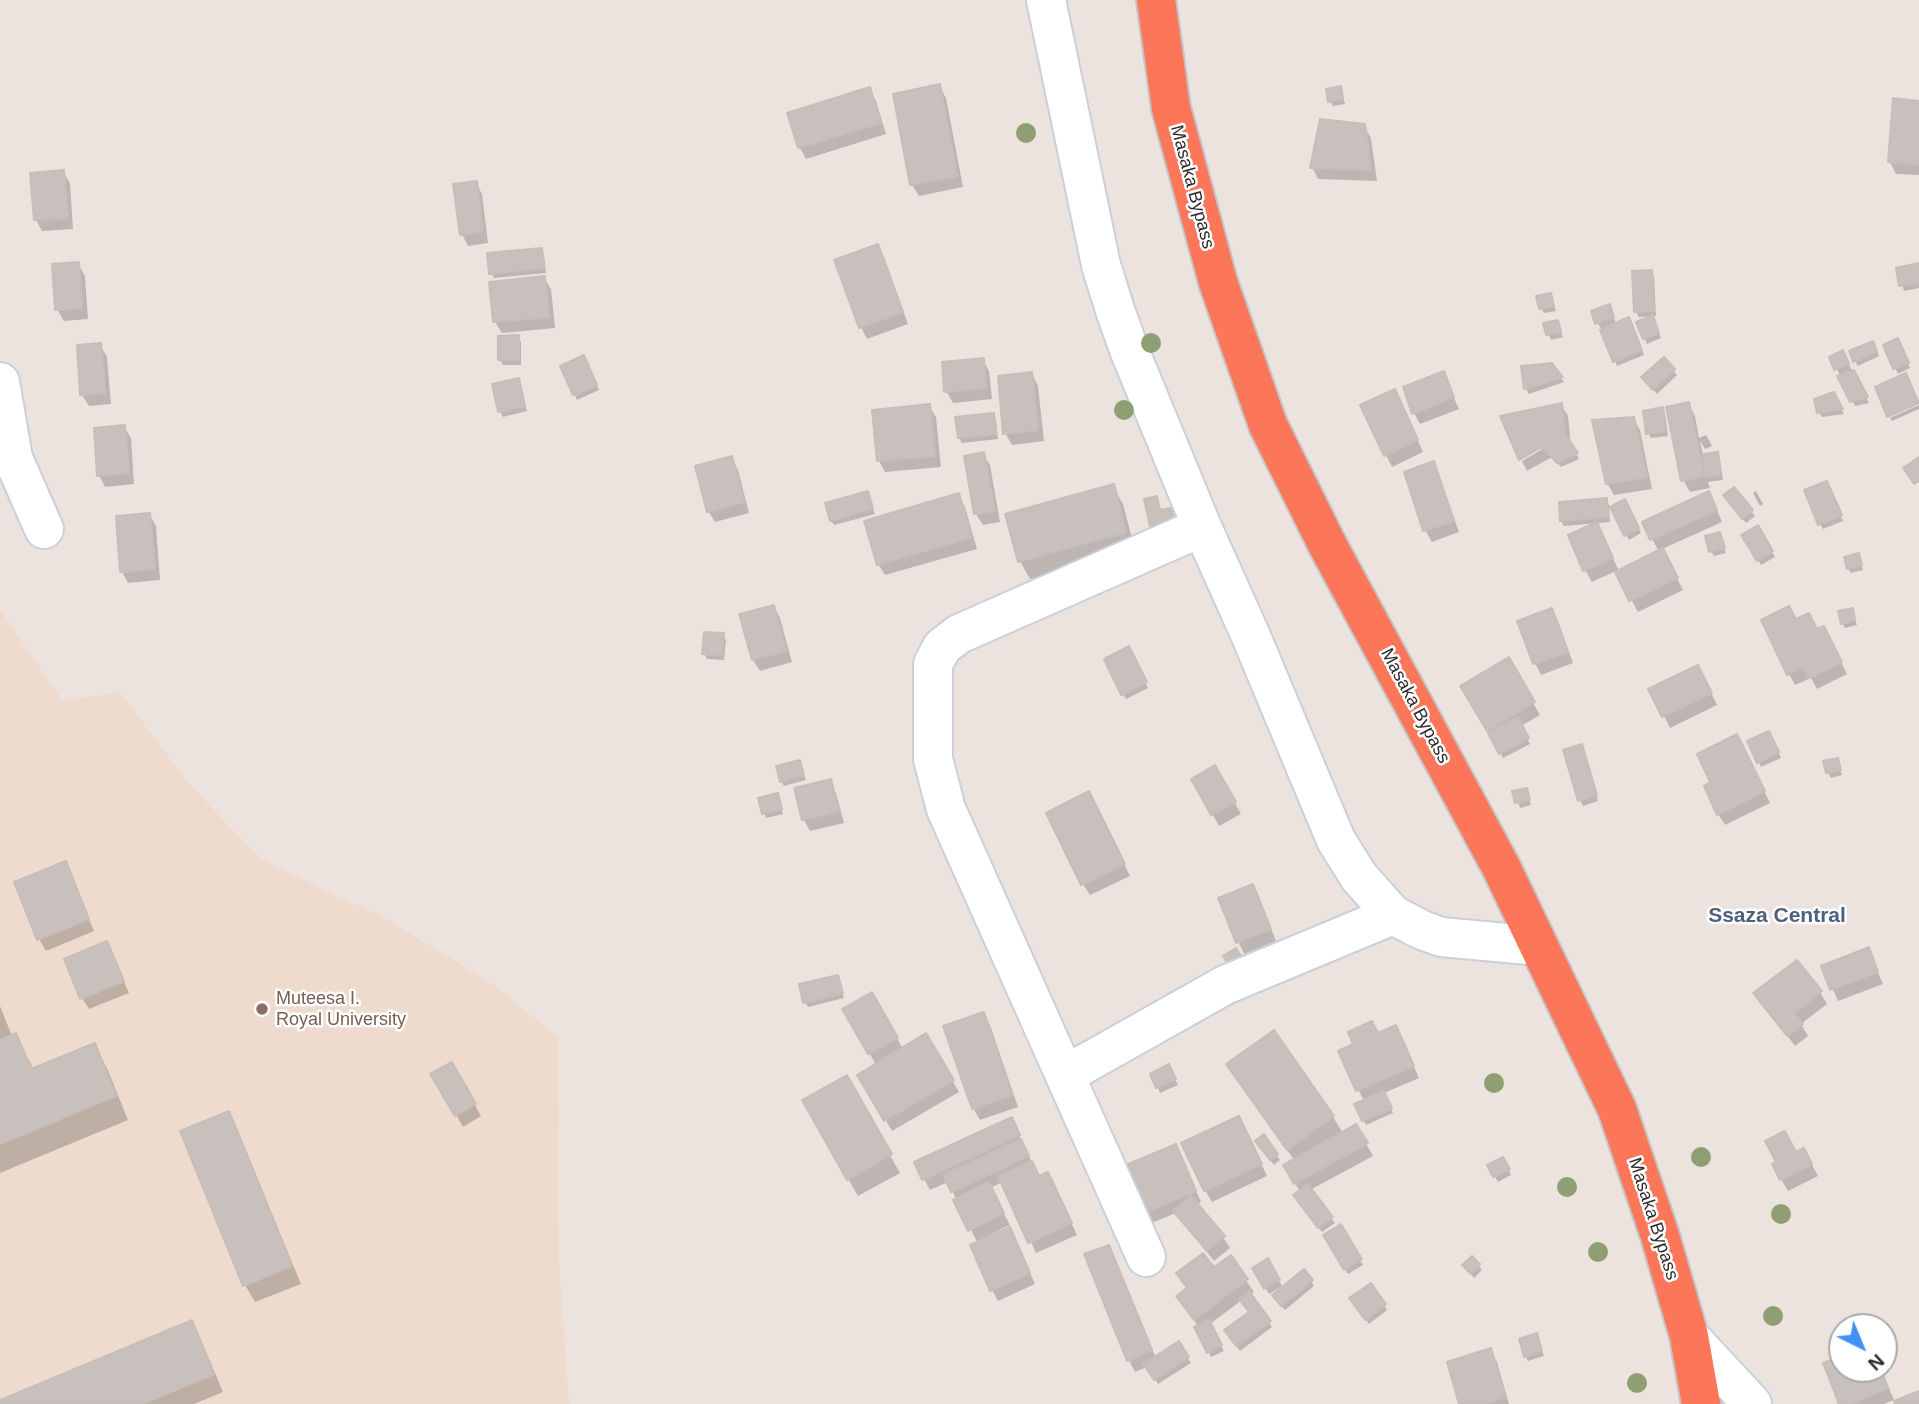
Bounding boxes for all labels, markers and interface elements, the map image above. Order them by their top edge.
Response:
street label: Masaka Bypass [1165,123,1219,251]
street label: Masaka Bypass [1376,645,1454,767]
district label: Ssaza Central [1708,903,1846,929]
place label: Muteesa I. Royal University [276,988,406,1030]
marker: Muteesa I. Royal University [254,1001,270,1017]
street label: Masaka Bypass [1623,1155,1683,1283]
north arrow [1828,1313,1898,1383]
text: N [1864,1350,1888,1375]

